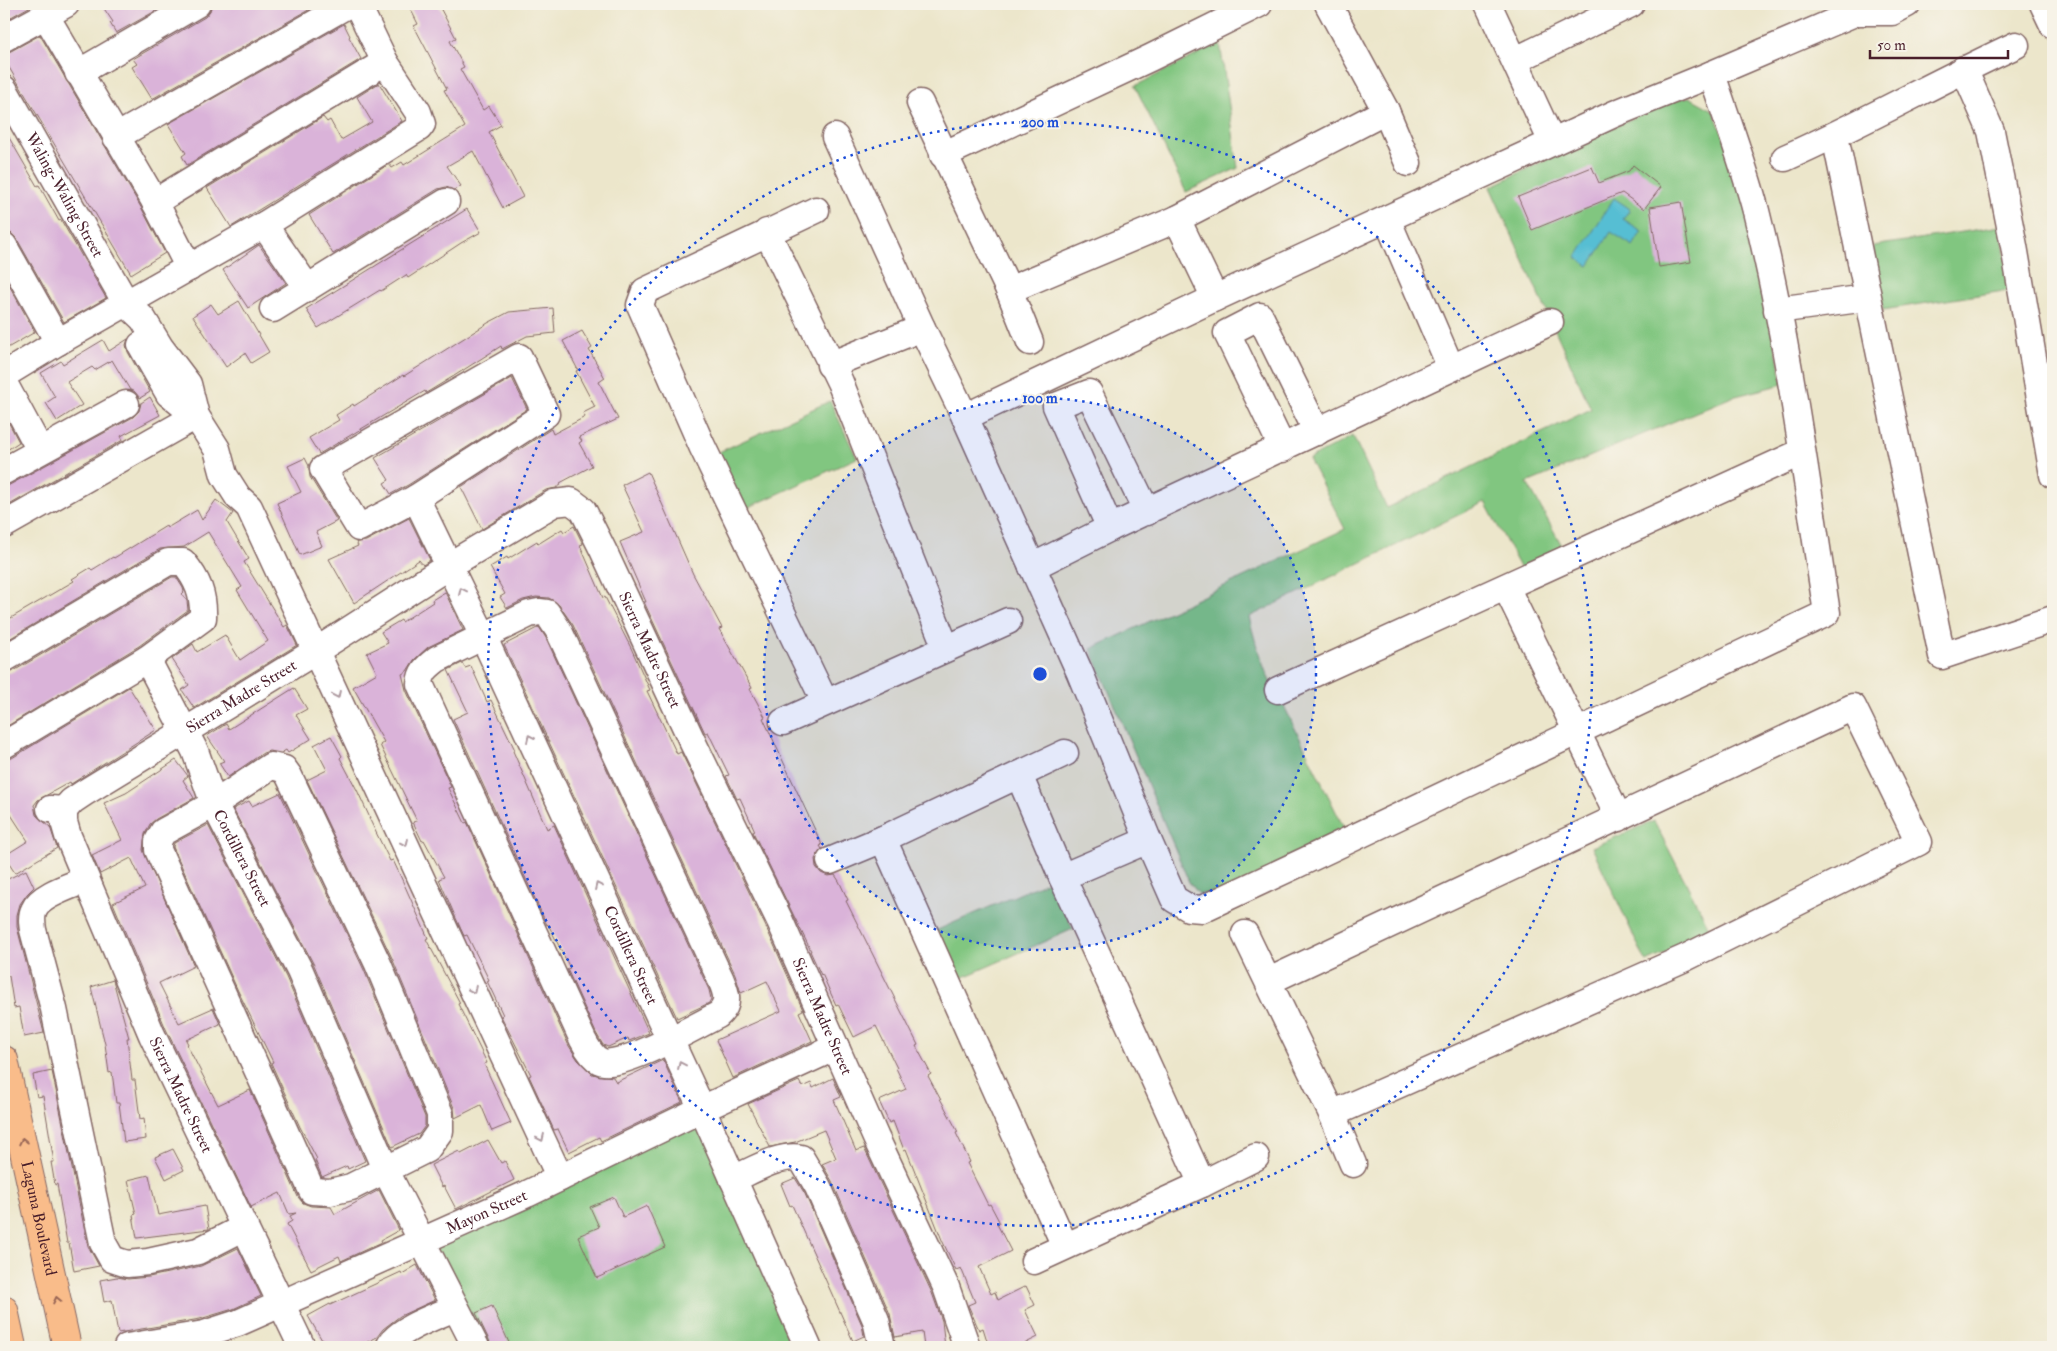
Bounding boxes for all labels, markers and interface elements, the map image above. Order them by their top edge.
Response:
scale bar [1870,28,2007,60]
text: 50 m [1877,36,1906,55]
text: 200 m [1021,113,1059,132]
street label: Waling-Waling Street [20,128,108,261]
text: 100 m [1022,389,1058,408]
one-way arrow [458,587,468,596]
street label: Sierra Madre Street [614,589,685,711]
street label: Sierra Madre Street [182,655,300,738]
centre of rings [1031,665,1049,683]
one-way arrow [330,690,341,699]
one-way arrow [526,734,537,743]
street label: Cordillera Street [209,806,275,910]
one-way arrow [398,838,409,847]
one-way arrow [594,882,605,891]
street label: Cordillera Street [599,902,662,1008]
street label: Sierra Madre Street [788,955,857,1078]
one-way arrow [467,985,477,994]
street label: Sierra Madre Street [144,1034,217,1156]
one-way arrow [677,1061,687,1070]
one-way arrow [535,1133,545,1142]
one-way arrow [18,1136,28,1145]
street label: Laguna Boulevard [16,1159,61,1278]
street label: Mayon Street [443,1185,530,1239]
one-way arrow [52,1295,63,1304]

